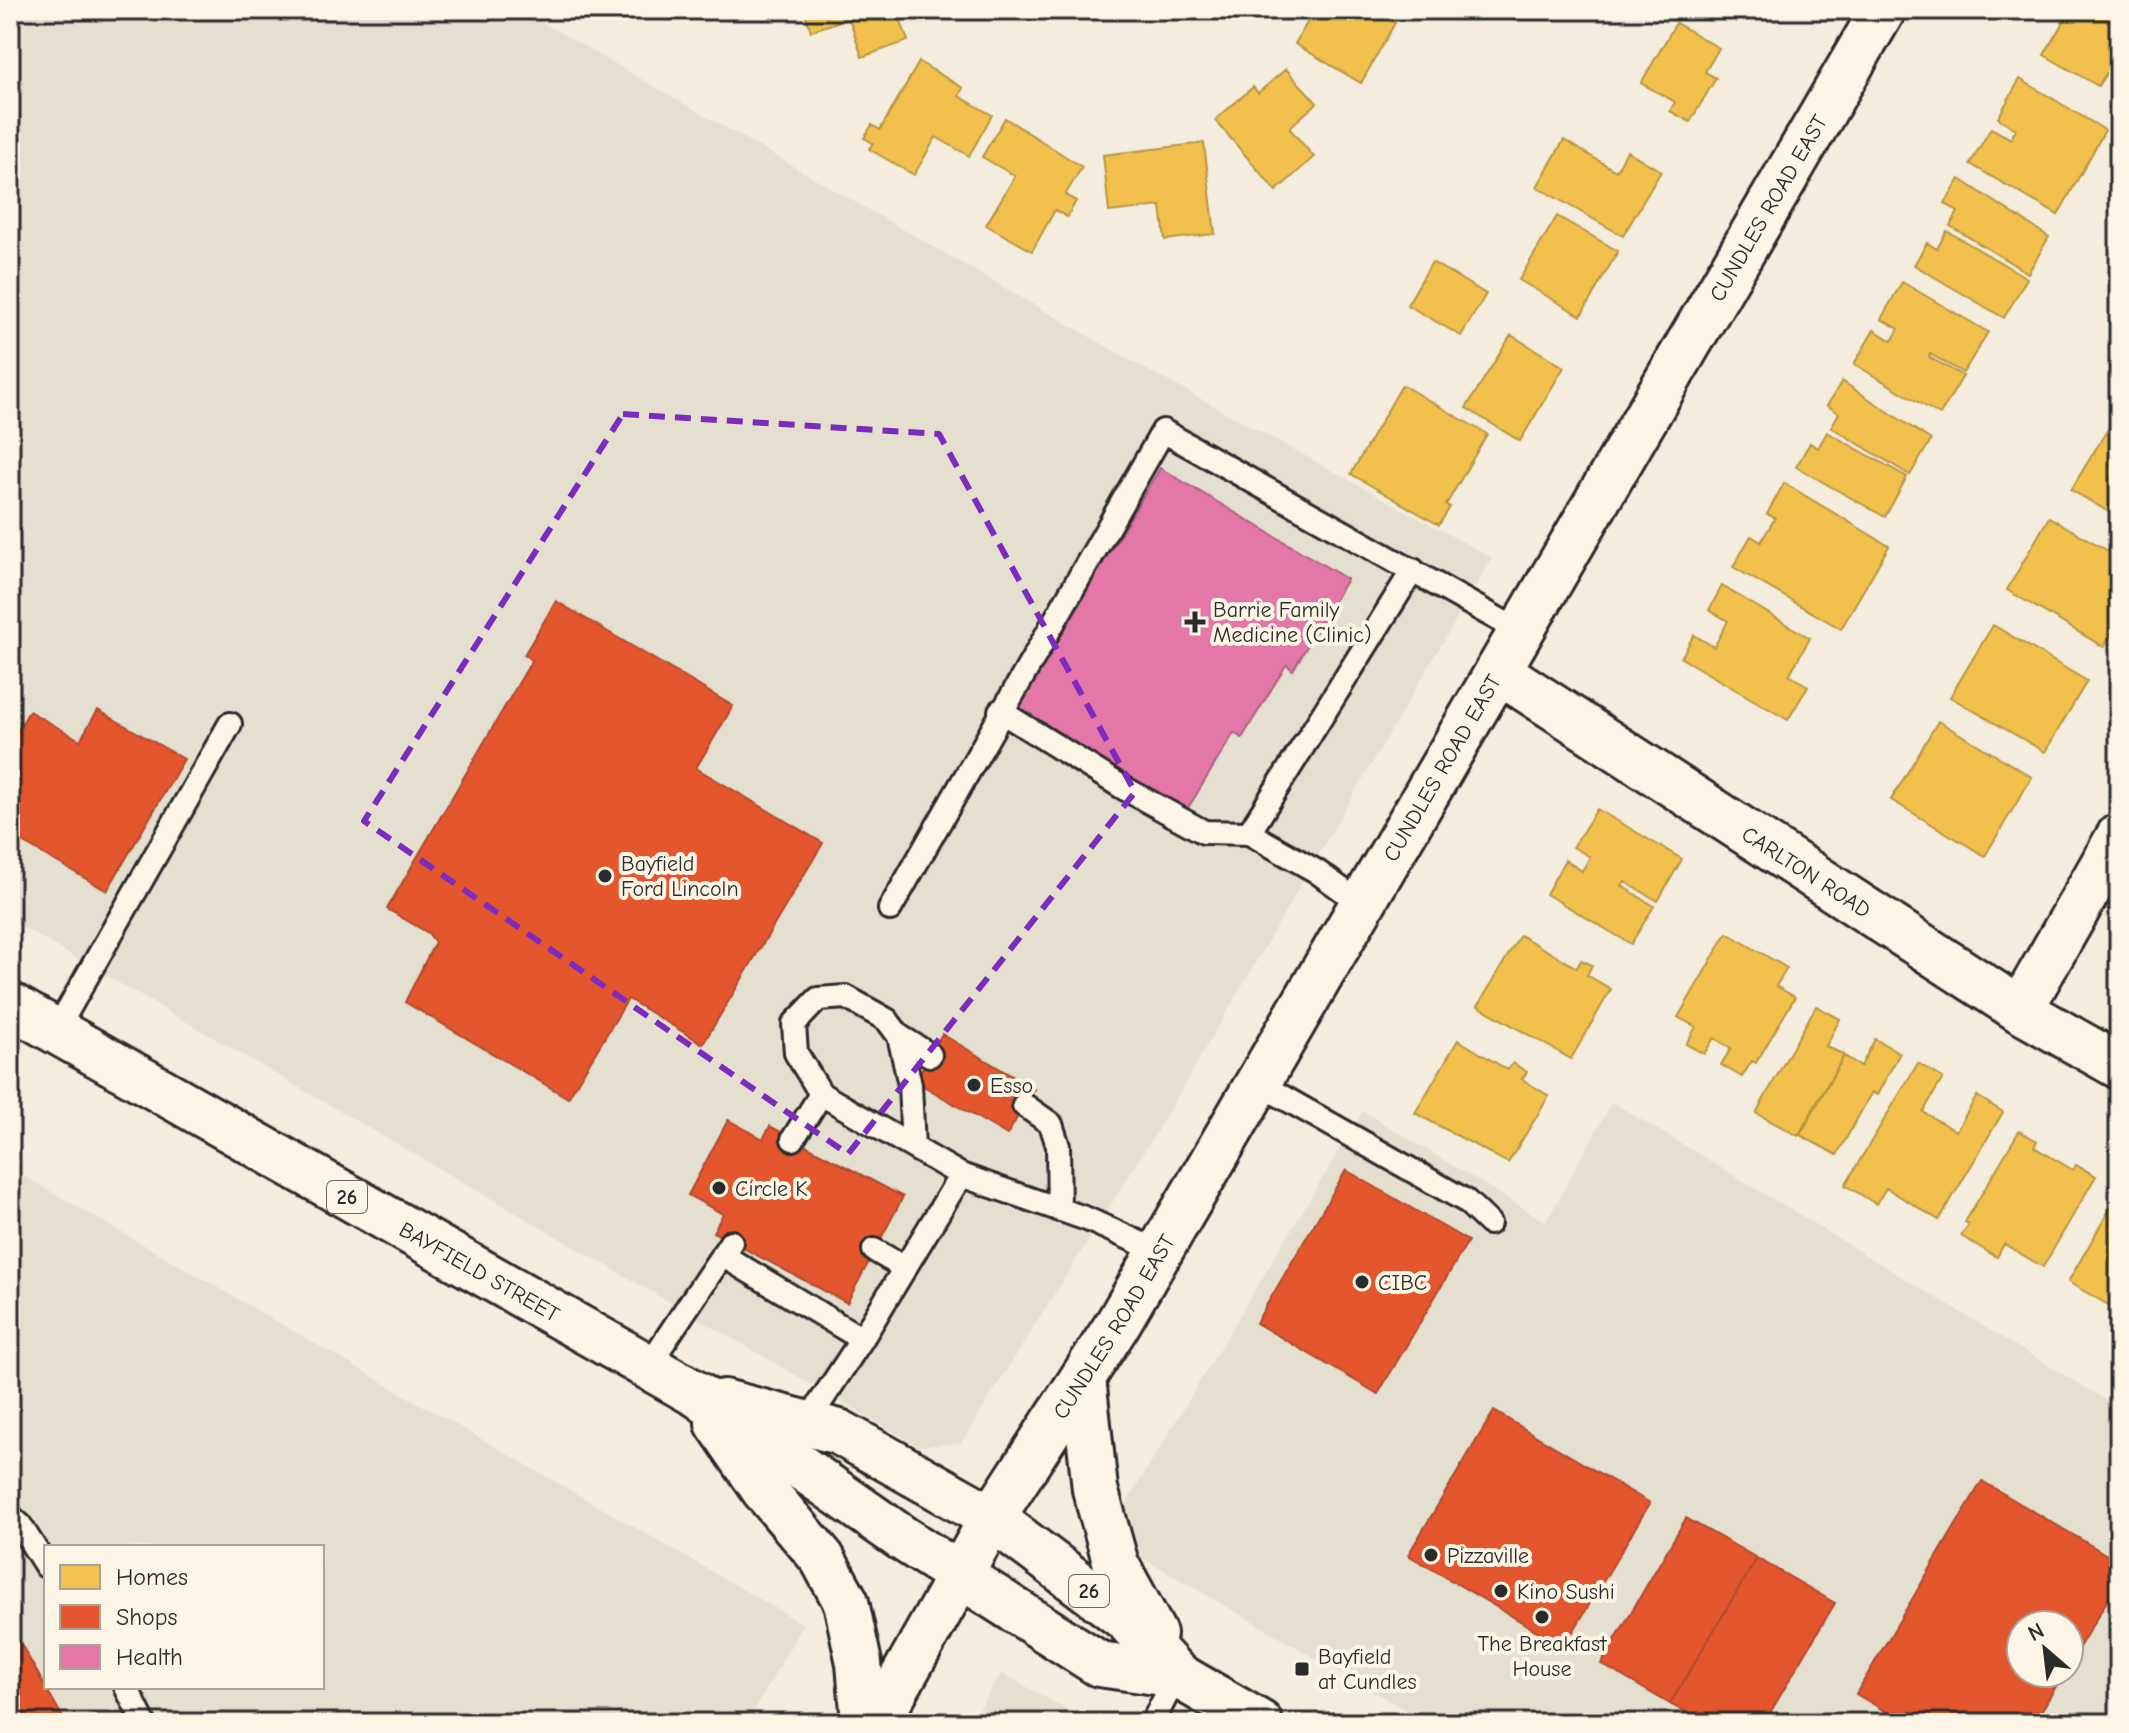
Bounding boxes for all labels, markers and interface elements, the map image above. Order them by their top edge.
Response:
street label: CUNDLES ROAD EAST [1704,110,1833,306]
place label: Barrie Family Medicine (Clinic) [1213,597,1372,648]
marker: Barrie Family Medicine (Clinic) [1184,611,1206,633]
street label: CUNDLES ROAD EAST [1378,670,1507,866]
street label: CARLTON ROAD [1737,821,1875,924]
place label: Bayfield Ford Lincoln [621,851,739,902]
marker: Bayfield Ford Lincoln [596,867,614,885]
place label: Esso [990,1073,1033,1099]
marker: Esso [965,1076,983,1094]
place label: Circle K [735,1176,808,1202]
marker: Circle K [710,1179,728,1197]
road number: 26 [327,1181,367,1213]
street label: BAYFIELD STREET [395,1217,564,1328]
street label: CUNDLES ROAD EAST [1048,1230,1181,1424]
place label: CIBC [1378,1270,1427,1296]
marker: CIBC [1353,1273,1371,1291]
place label: Pizzaville [1447,1543,1529,1569]
legend [44,1545,324,1689]
marker: Pizzaville [1422,1546,1440,1564]
text: Homes [116,1563,188,1591]
road number: 26 [1069,1575,1109,1607]
place label: Kino Sushi [1517,1579,1615,1605]
marker: Kino Sushi [1492,1582,1510,1600]
text: Shops [116,1603,177,1631]
marker: The Breakfast House [1533,1608,1551,1626]
north arrow [2005,1609,2085,1689]
text: N [2024,1617,2049,1647]
place label: The Breakfast House [1477,1631,1607,1682]
text: Health [116,1643,183,1671]
place label: Bayfield at Cundles [1318,1644,1417,1695]
marker: Bayfield at Cundles [1293,1660,1311,1678]

